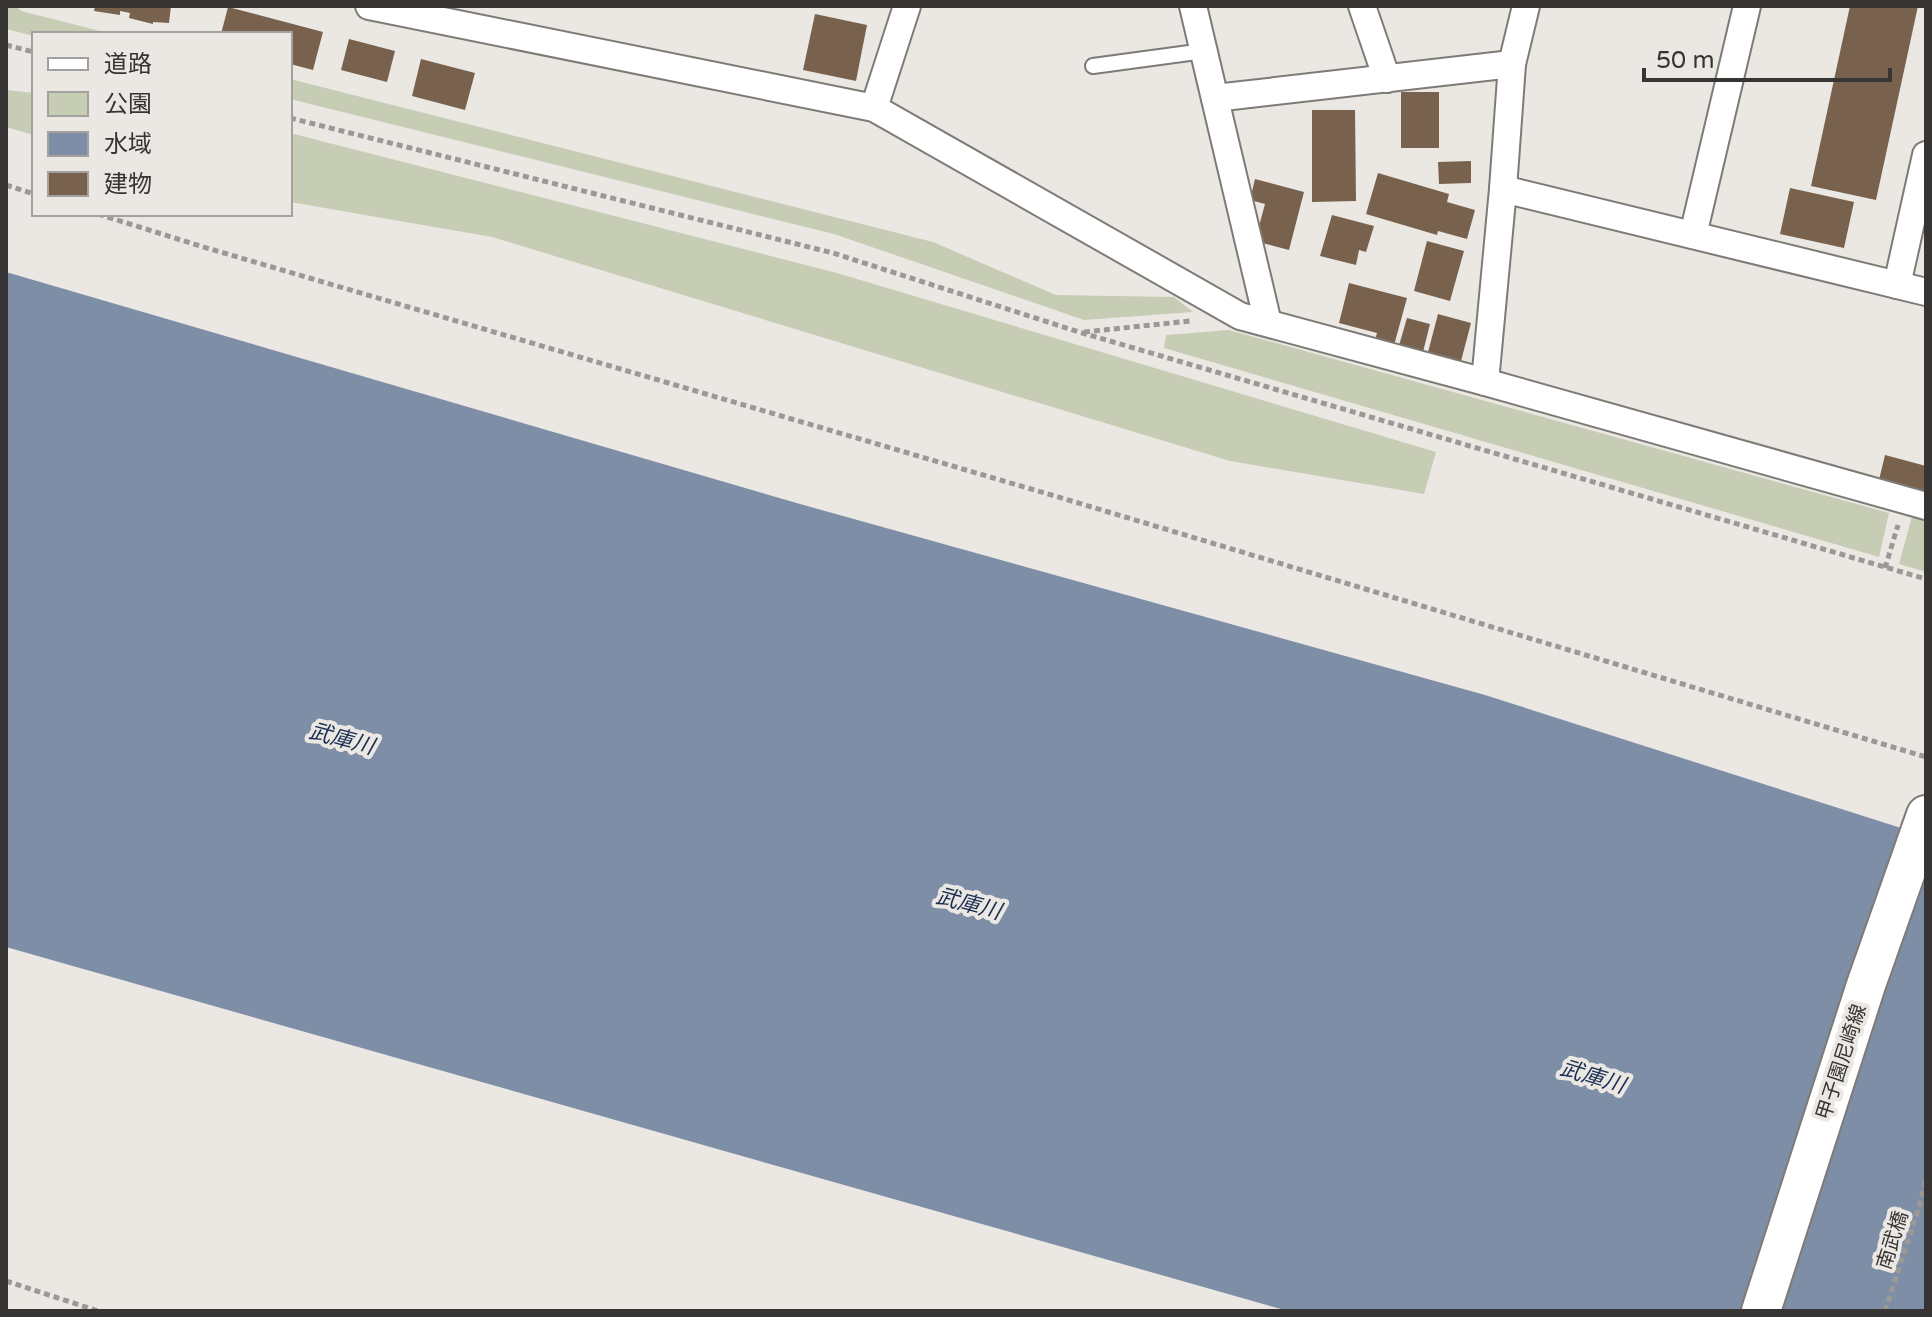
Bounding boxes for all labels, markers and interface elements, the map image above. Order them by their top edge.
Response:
legend [32,32,292,216]
scale bar [1644,32,1890,82]
text: 50 m [1656,46,1714,75]
text: 道路 [104,50,152,79]
text: 公園 [104,90,152,119]
text: 水域 [104,130,152,159]
text: 建物 [104,170,152,199]
water label: 武庫川 [306,718,379,761]
water label: 武庫川 [933,883,1006,926]
street label: 甲子園尼崎線 [1812,1002,1872,1123]
water label: 武庫川 [1557,1055,1630,1100]
street label: 南武橋 [1872,1208,1914,1273]

